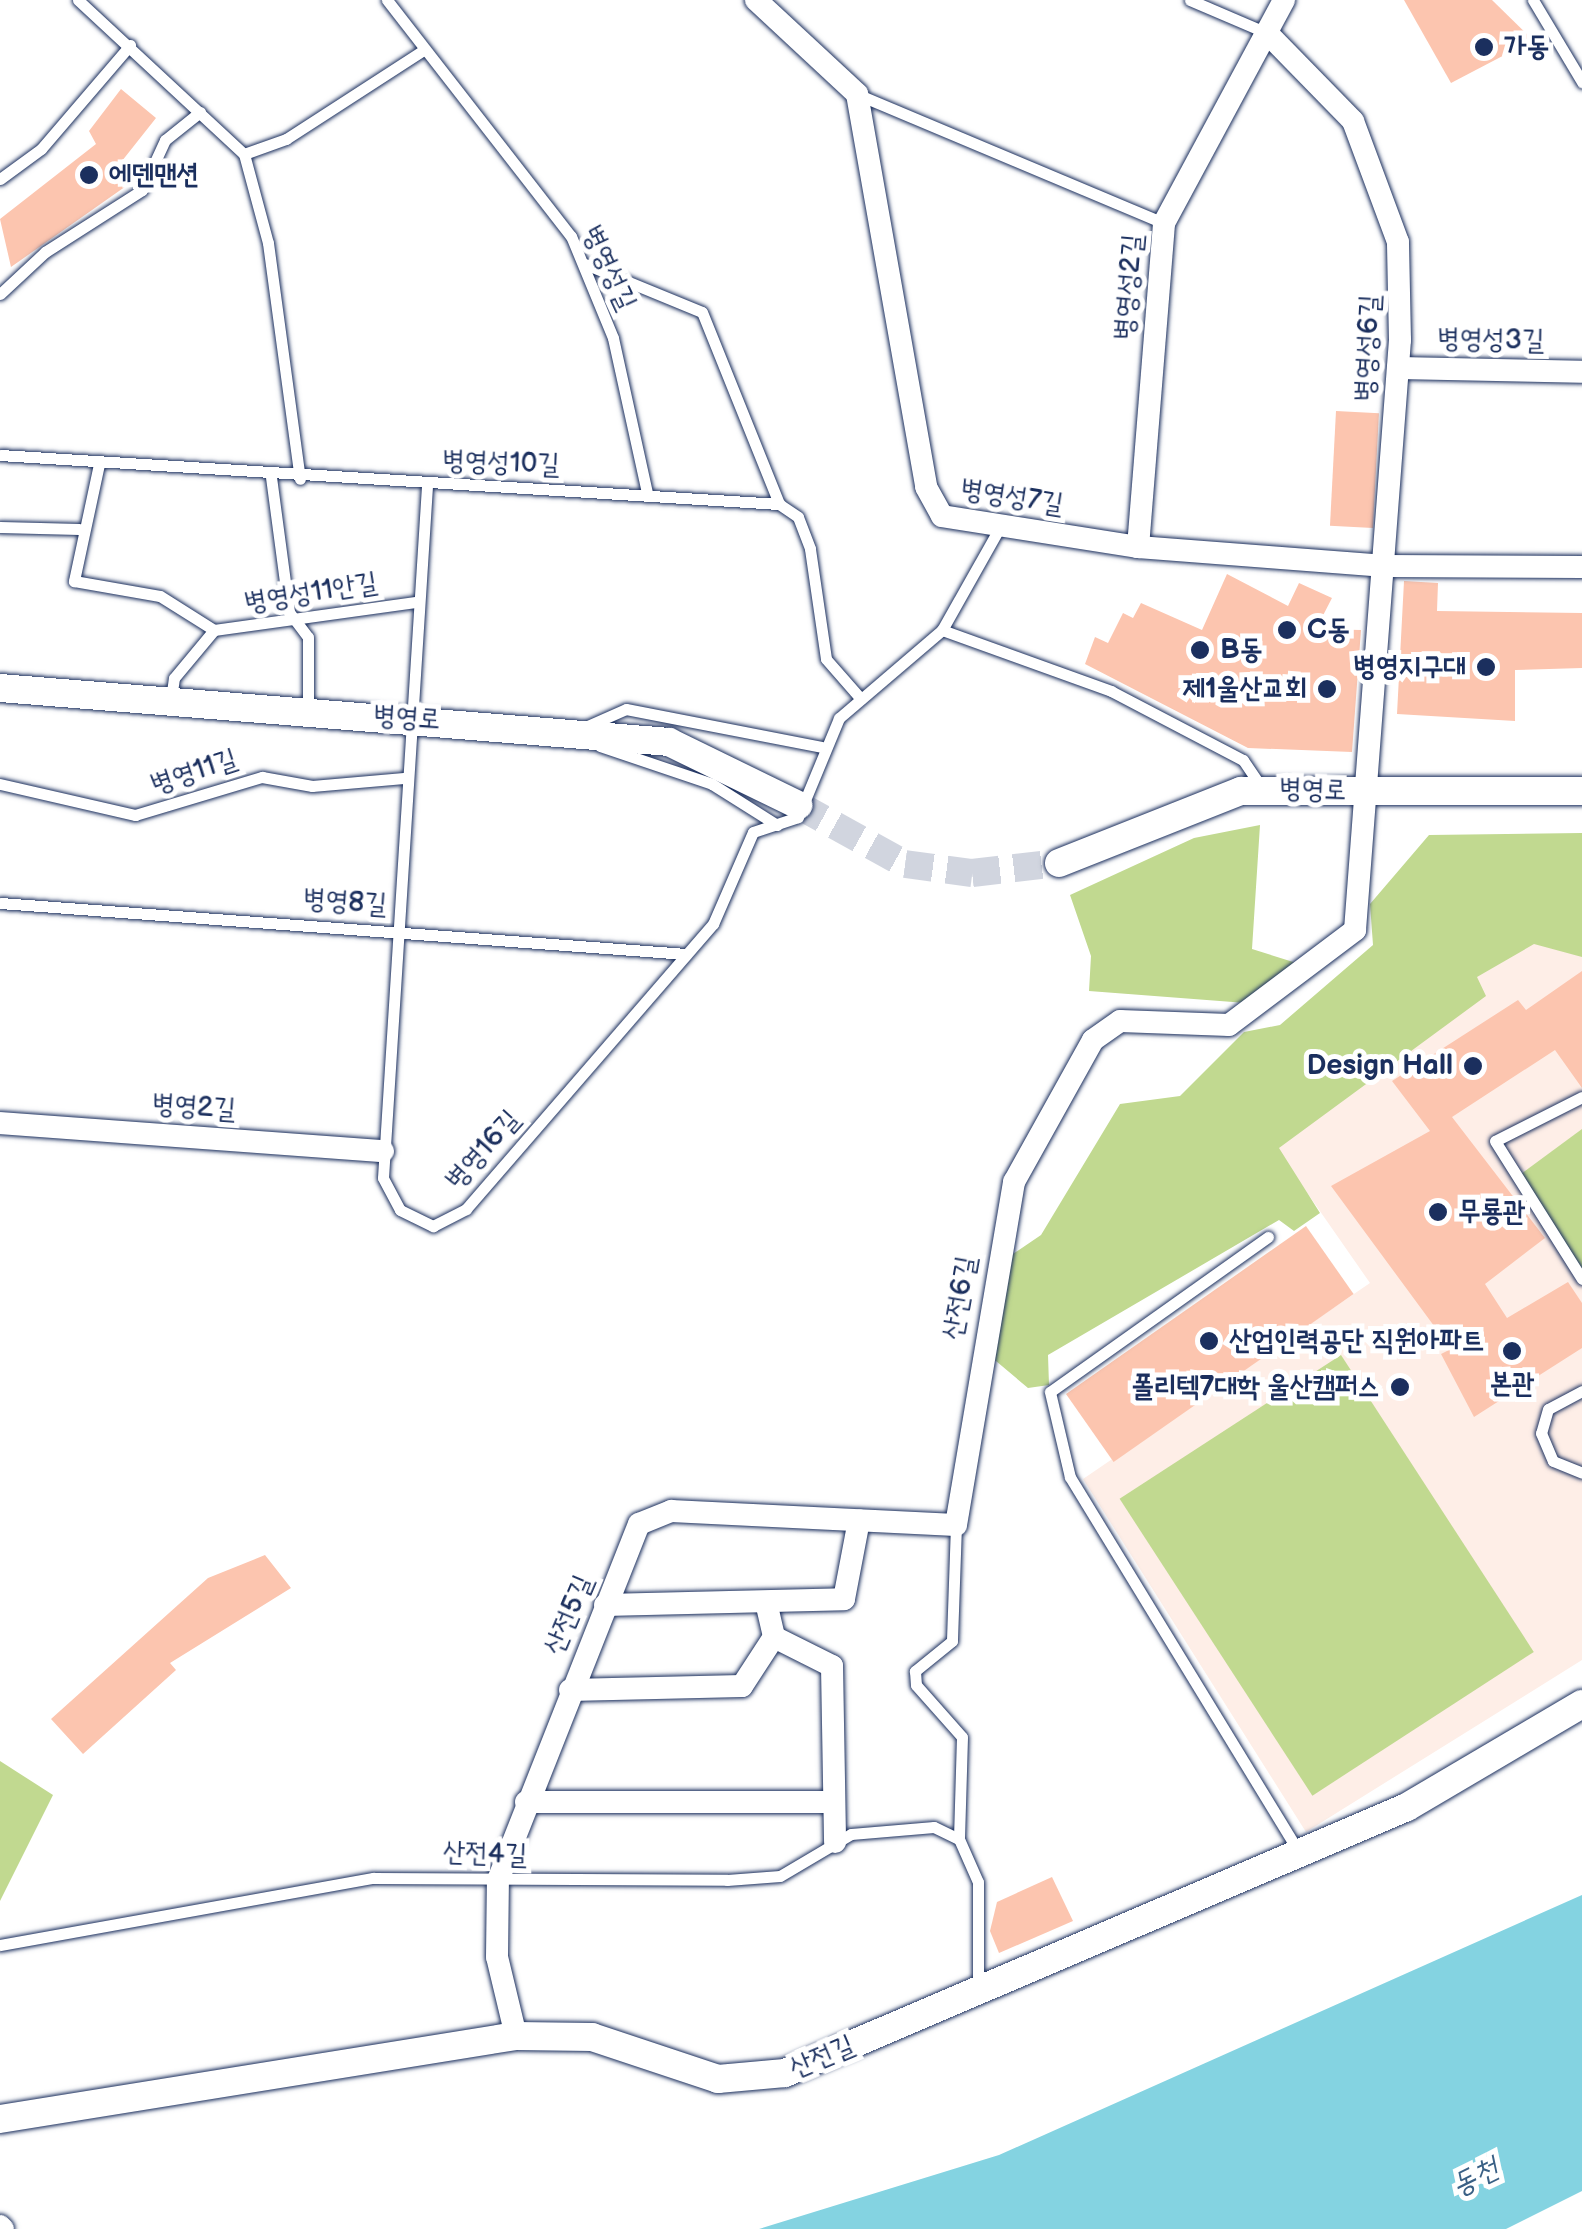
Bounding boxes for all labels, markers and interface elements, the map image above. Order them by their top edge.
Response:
place label: 가동 [1504,30,1549,64]
marker: 가동 [1473,36,1495,58]
place label: 에덴맨션 [109,158,199,192]
marker: 에덴맨션 [78,164,100,186]
street label: 병영성길 [575,220,643,316]
street label: 병영성2길 [1108,232,1150,342]
street label: 병영성6길 [1348,294,1388,402]
street label: 병영성3길 [1437,322,1545,358]
street label: 병영성10길 [442,444,560,482]
street label: 병영성7길 [958,472,1066,522]
street label: 병영성11안길 [242,566,380,620]
place label: C동 [1307,613,1349,647]
marker: C동 [1276,619,1298,641]
place label: B동 [1220,633,1262,667]
marker: B동 [1189,639,1211,661]
place label: 병영지구대 [1353,650,1466,684]
marker: 병영지구대 [1475,656,1497,678]
place label: 제1울산교회 [1183,672,1307,706]
marker: 제1울산교회 [1316,678,1338,700]
street label: 병영로 [372,699,442,737]
street label: 병영11길 [146,742,242,802]
street label: 병영로 [1279,772,1347,808]
street label: 병영8길 [302,882,388,922]
place label: Design Hall [1307,1049,1453,1083]
marker: Design Hall [1462,1055,1484,1077]
street label: 병영2길 [151,1087,237,1127]
street label: 병영16길 [439,1103,527,1197]
place label: 무룡관 [1458,1195,1526,1229]
marker: 무룡관 [1427,1201,1449,1223]
street label: 산전6길 [936,1253,984,1343]
place label: 산업인력공단 직원아파트 [1229,1324,1484,1358]
marker: 산업인력공단 직원아파트 [1198,1330,1220,1352]
marker: 본관 [1501,1340,1523,1362]
place label: 본관 [1489,1367,1535,1401]
place label: 폴리텍7대학 울산캠퍼스 [1132,1370,1380,1404]
marker: 폴리텍7대학 울산캠퍼스 [1389,1376,1411,1398]
street label: 산전5길 [537,1570,601,1660]
street label: 산전4길 [442,1836,528,1872]
street label: 산전길 [784,2028,860,2086]
water label: 동천 [1445,2150,1505,2204]

